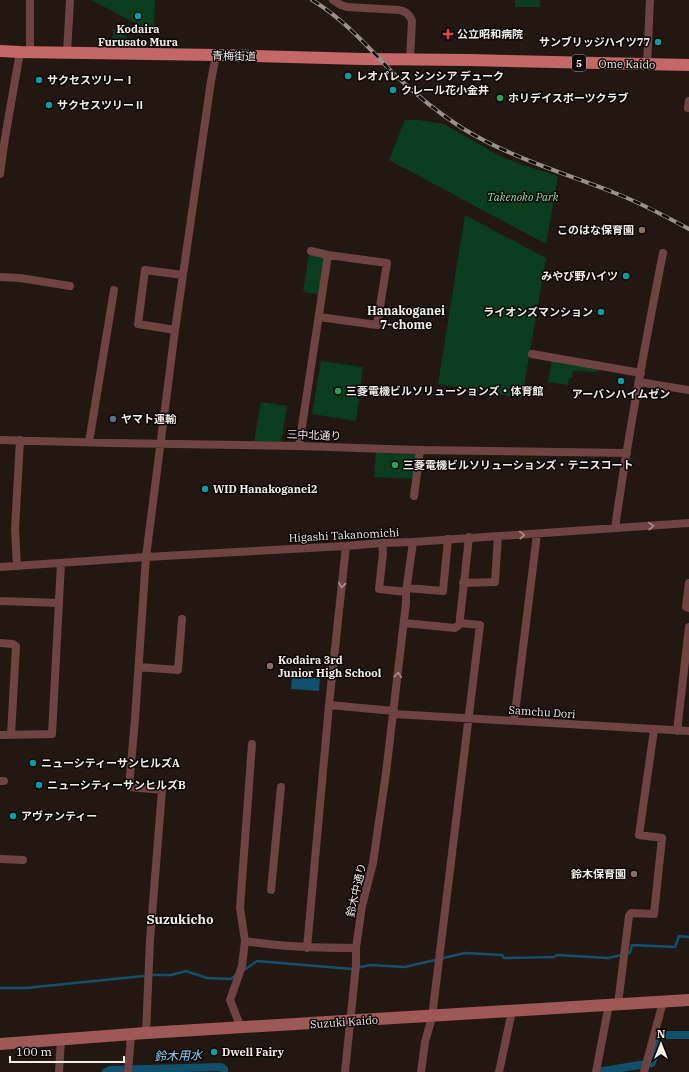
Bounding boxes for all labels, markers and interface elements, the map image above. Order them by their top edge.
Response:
marker: Kodaira Furusato Mura [133,11,143,21]
place label: Kodaira Furusato Mura [98,22,178,49]
place label: 公立昭和病院 [457,27,523,41]
marker: 公立昭和病院 [442,28,454,40]
place label: サンブリッジハイツ77 [539,35,650,49]
marker: サンブリッジハイツ77 [653,37,663,47]
street label: 青梅街道 [212,49,256,63]
road number: 5 [572,55,586,71]
street label: Ome Kaido [598,57,656,71]
place label: レオパレス シンシア デューク [356,69,504,83]
marker: レオパレス シンシア デューク [343,71,353,81]
place label: サクセスツリーⅠ [47,73,135,87]
marker: サクセスツリーⅠ [34,75,44,85]
place label: クレール花小金井 [401,83,489,97]
marker: クレール花小金井 [388,85,398,95]
place label: ホリデイスポーツクラブ [508,91,628,105]
marker: ホリデイスポーツクラブ [495,93,505,103]
place label: サクセスツリーⅡ [57,98,145,112]
marker: サクセスツリーⅡ [44,100,54,110]
park label: Takenoko Park [487,190,559,204]
place label: このはな保育園 [557,223,634,237]
marker: このはな保育園 [637,225,647,235]
place label: みやび野ハイツ [541,269,618,283]
marker: みやび野ハイツ [621,271,631,281]
district label: Hanakoganei 7-chome [367,303,445,332]
place label: ライオンズマンション [483,305,593,319]
marker: ライオンズマンション [596,307,606,317]
marker: アーバンハイムゼン [616,376,626,386]
place label: 三菱電機ビルソリューションズ・体育館 [346,384,544,398]
marker: 三菱電機ビルソリューションズ・体育館 [333,386,343,396]
place label: アーバンハイムゼン [572,387,670,401]
place label: ヤマト運輸 [121,412,177,426]
marker: ヤマト運輸 [108,414,118,424]
street label: 三中北通り [286,427,342,443]
place label: 三菱電機ビルソリューションズ・テニスコート [403,458,634,472]
marker: 三菱電機ビルソリューションズ・テニスコート [390,460,400,470]
place label: WID Hanakoganei2 [213,482,318,496]
marker: WID Hanakoganei2 [200,484,210,494]
one-way arrow [648,521,654,530]
street label: Higashi Takanomichi [288,525,400,545]
one-way arrow [519,530,525,539]
one-way arrow [338,582,347,588]
place label: Kodaira 3rd Junior High School [278,653,382,680]
marker: Kodaira 3rd Junior High School [265,661,275,671]
one-way arrow [393,672,402,678]
street label: Samchu Dori [508,703,577,721]
place label: ニューシティーサンヒルズA [41,756,180,770]
marker: ニューシティーサンヒルズA [28,758,38,768]
place label: ニューシティーサンヒルズB [47,778,186,792]
marker: ニューシティーサンヒルズB [34,780,44,790]
place label: アヴァンティー [21,809,97,823]
marker: アヴァンティー [8,811,18,821]
street label: 鈴木中通り [343,862,369,918]
place label: 鈴木保育園 [571,867,626,881]
marker: 鈴木保育園 [629,869,639,879]
district label: Suzukicho [146,911,214,928]
street label: Suzuki Kaido [310,1013,378,1031]
north arrow [641,1024,681,1064]
text: N [657,1027,666,1041]
scale bar [10,1038,124,1064]
text: 100 m [16,1044,52,1059]
place label: Dwell Fairy [222,1045,285,1059]
water label: 鈴木用水 [154,1047,204,1064]
marker: Dwell Fairy [209,1047,219,1057]

